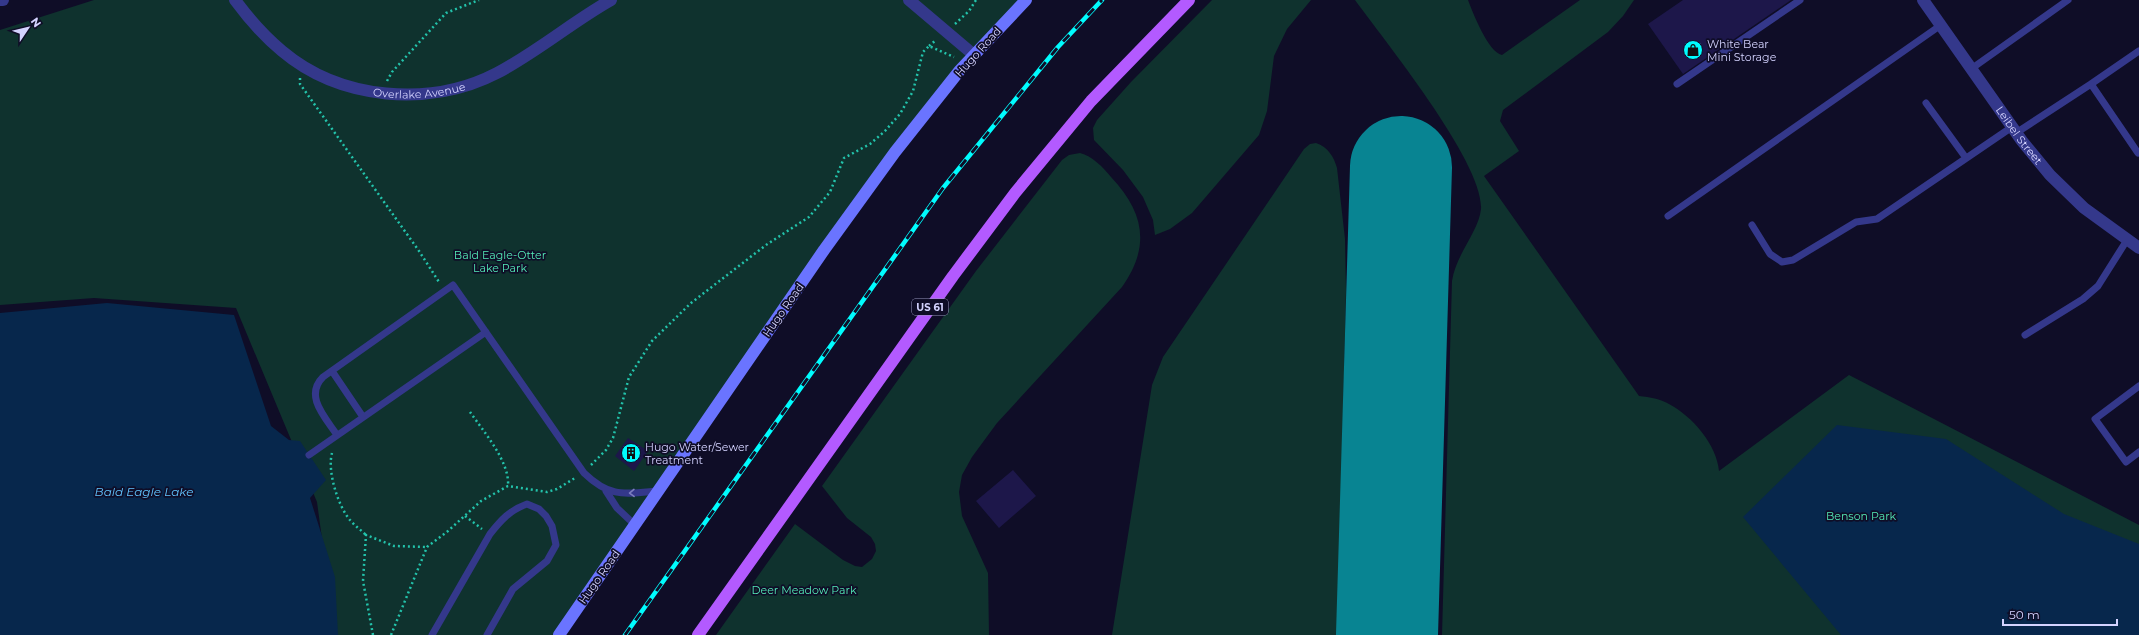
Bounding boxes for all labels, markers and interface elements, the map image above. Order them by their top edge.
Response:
north arrow [8,8,48,48]
text: N [28,15,44,30]
street label: Hugo Road [952,24,1004,80]
place label: White Bear Mini Storage [1707,37,1777,64]
shop icon: White Bear Mini Storage [1682,39,1704,61]
street label: Overlake Avenue [372,79,467,102]
street label: Leibel Street [1993,103,2046,168]
park label: Bald Eagle-Otter Lake Park [454,248,546,275]
street label: Hugo Road [759,280,807,340]
road number: US 61 [912,299,948,315]
place label: Hugo Water/Sewer Treatment [645,440,749,467]
building icon: Hugo Water/Sewer Treatment [620,442,642,464]
water label: Bald Eagle Lake [95,484,193,499]
one-way arrow [629,489,635,497]
park label: Benson Park [1826,509,1896,523]
street label: Hugo Road [575,547,623,607]
park label: Deer Meadow Park [751,583,857,597]
scale bar [2003,601,2117,627]
text: 50 m [2009,607,2040,622]

